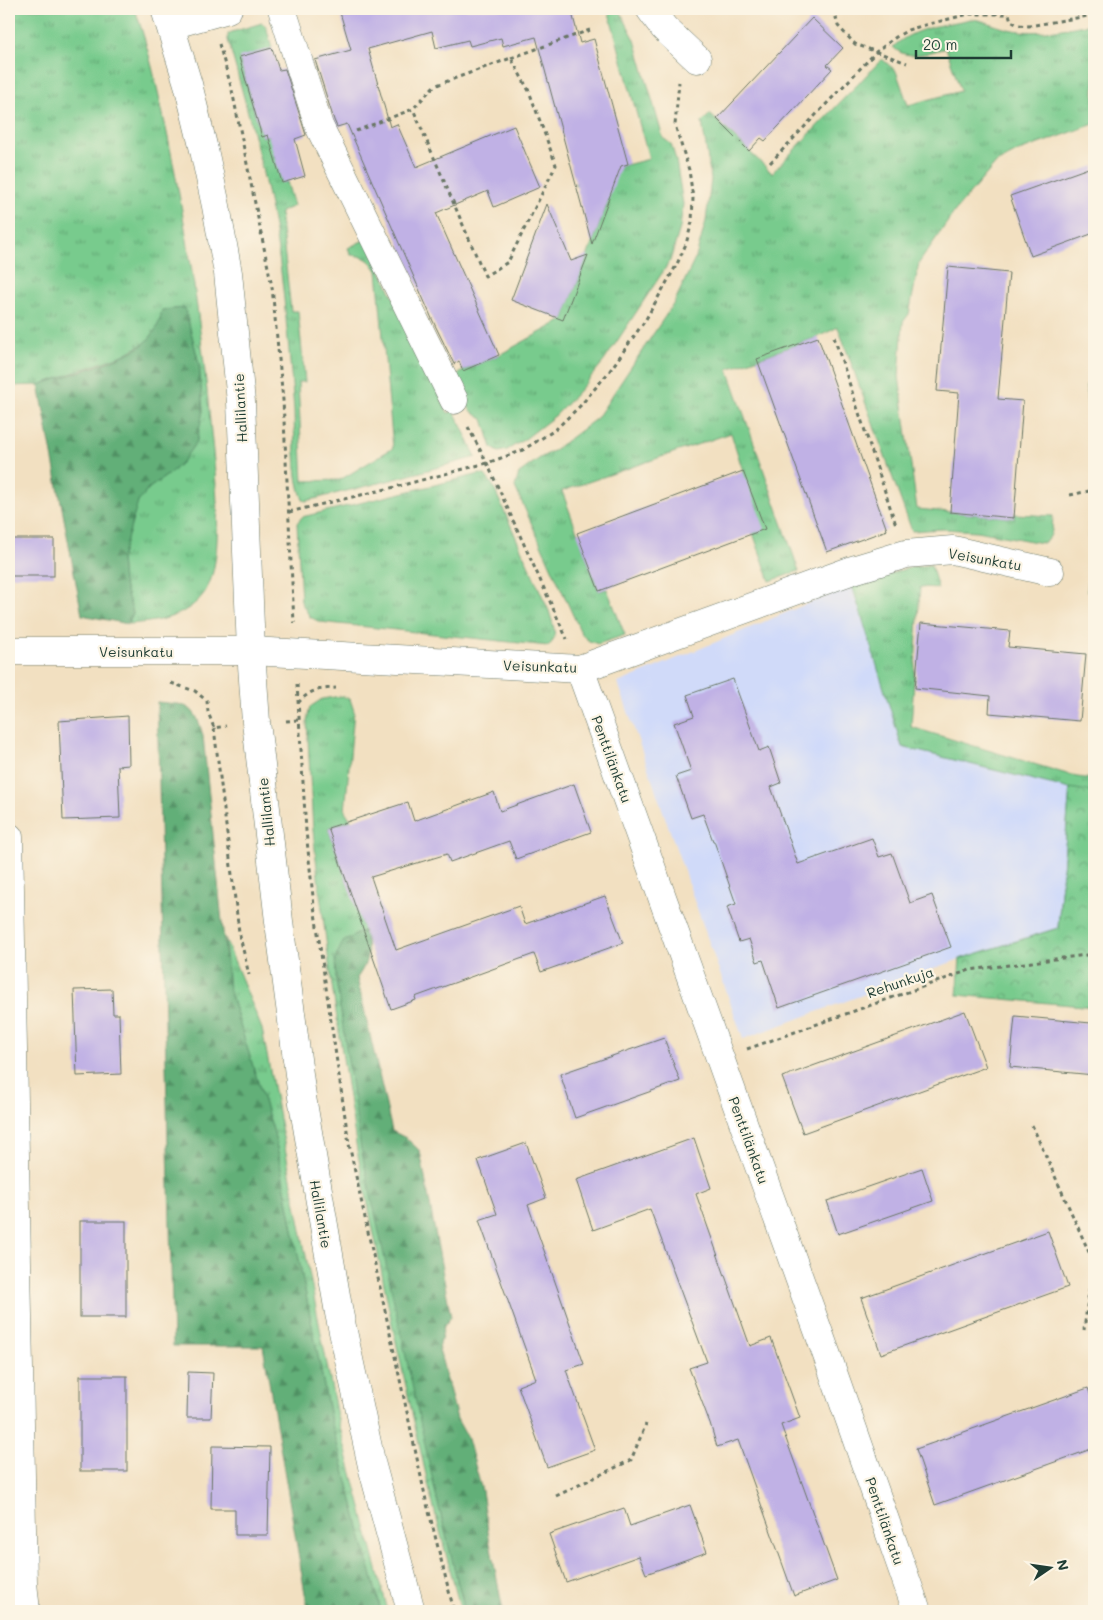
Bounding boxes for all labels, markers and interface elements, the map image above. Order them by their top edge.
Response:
scale bar [916,28,1010,60]
text: 20 m [923,34,957,54]
street label: Hallilantie [229,373,251,443]
street label: Veisunkatu [947,543,1023,575]
street label: Veisunkatu [99,642,173,661]
street label: Veisunkatu [503,655,577,677]
street label: Penttilänkatu [587,713,637,805]
street label: Hallilantie [253,777,279,847]
street label: Rehunkuja [864,962,936,1002]
street label: Penttilänkatu [724,1094,774,1186]
street label: Hallilantie [306,1178,336,1250]
street label: Penttilänkatu [861,1475,909,1567]
north arrow [1026,1542,1076,1592]
text: N [1053,1558,1074,1572]

